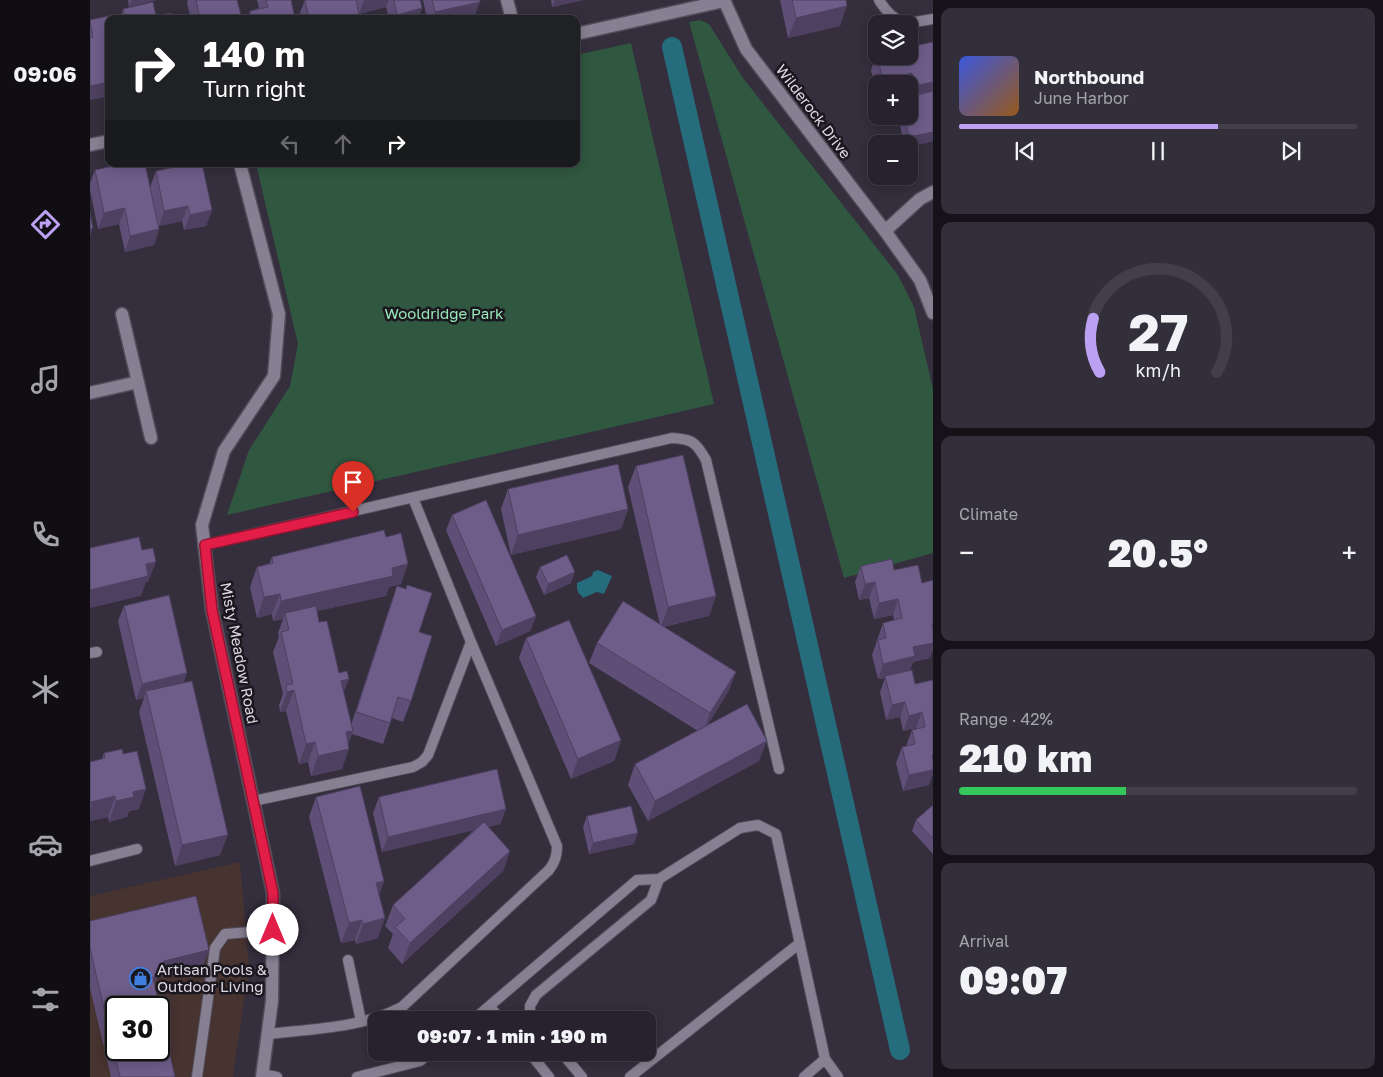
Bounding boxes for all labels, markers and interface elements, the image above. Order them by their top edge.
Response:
map controls [868,15,918,185]
button: layers [868,15,918,65]
text: 140 m [203,33,305,75]
icon: right [120,35,185,100]
text: 09:06 [13,60,77,87]
street label: Wilderock Drive [773,60,855,162]
text: Northbound [1034,65,1144,88]
text: Turn right [203,75,306,102]
button: + [868,75,918,125]
text: June Harbor [1034,88,1129,108]
icon: left [276,130,304,158]
icon: ahead [329,130,357,158]
icon: right [382,130,410,158]
button: − [868,135,918,185]
icon: previous [1011,137,1039,165]
icon: pause [1144,137,1172,165]
icon: next [1277,137,1305,165]
icon: directions [28,207,63,242]
text: 27 [1128,300,1188,362]
park label: Wooldridge Park [385,304,504,322]
text: km/h [1135,359,1181,381]
icon: music [28,362,63,397]
pin [332,461,374,512]
icon: arrive [339,468,367,496]
text: Climate [959,504,1018,524]
icon: phone [28,517,63,552]
text: 20.5° [1108,530,1208,575]
text: − [959,536,974,569]
text: + [1342,536,1357,569]
street label: Misty Meadow Road [217,581,263,725]
icon: climate [28,672,63,707]
text: Range · 42% [959,709,1053,729]
text: 210 km [959,735,1092,780]
icon: car [28,827,63,862]
position arrow [246,903,298,955]
text: Arrival [959,931,1009,951]
text: 09:07 [959,957,1067,1002]
place label: Artisan Pools & Outdoor Living [157,960,267,995]
shop icon: Artisan Pools & Outdoor Living [129,966,153,990]
icon: filters [28,982,63,1017]
speed limit sign: 30 [105,996,170,1061]
text: 09:07 · 1 min · 190 m [417,1024,607,1047]

